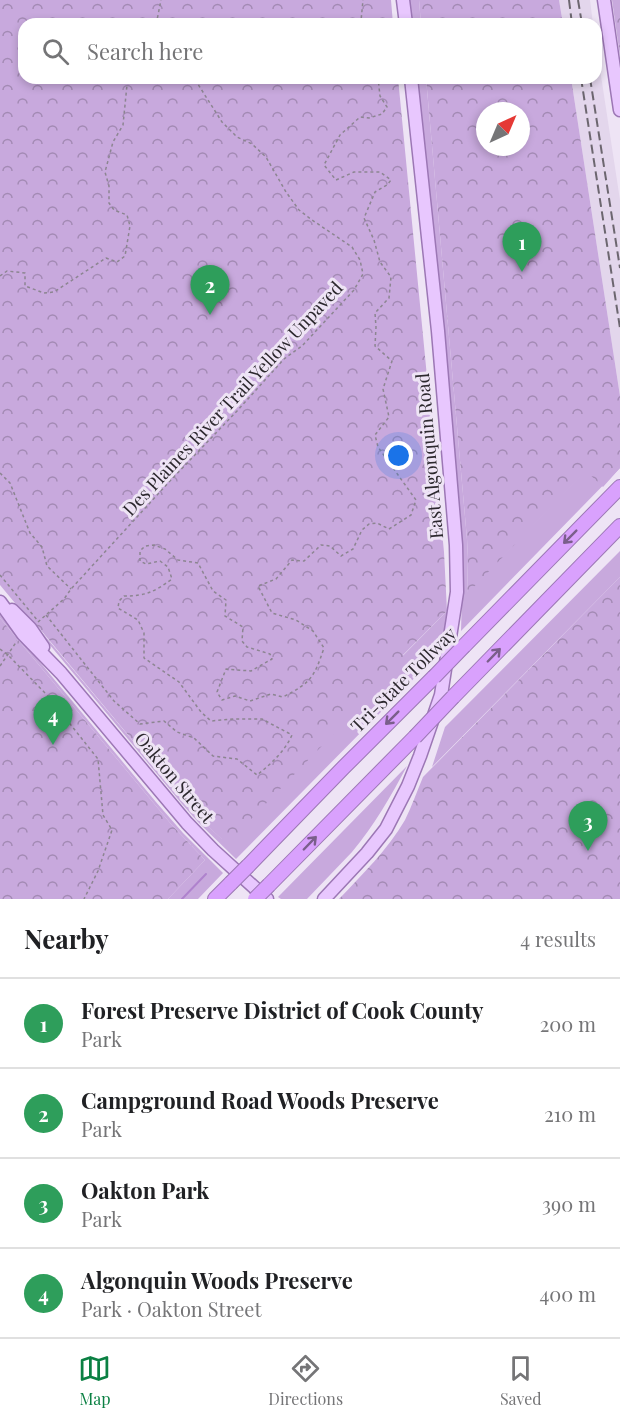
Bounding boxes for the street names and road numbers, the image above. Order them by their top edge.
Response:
street label: Des Plaines River Trail Yellow Unpaved [117,276,348,521]
street label: East Algonquin Road [410,372,448,540]
street label: Tri-State Tollway [345,621,461,737]
street label: Oakton Street [130,727,220,828]

